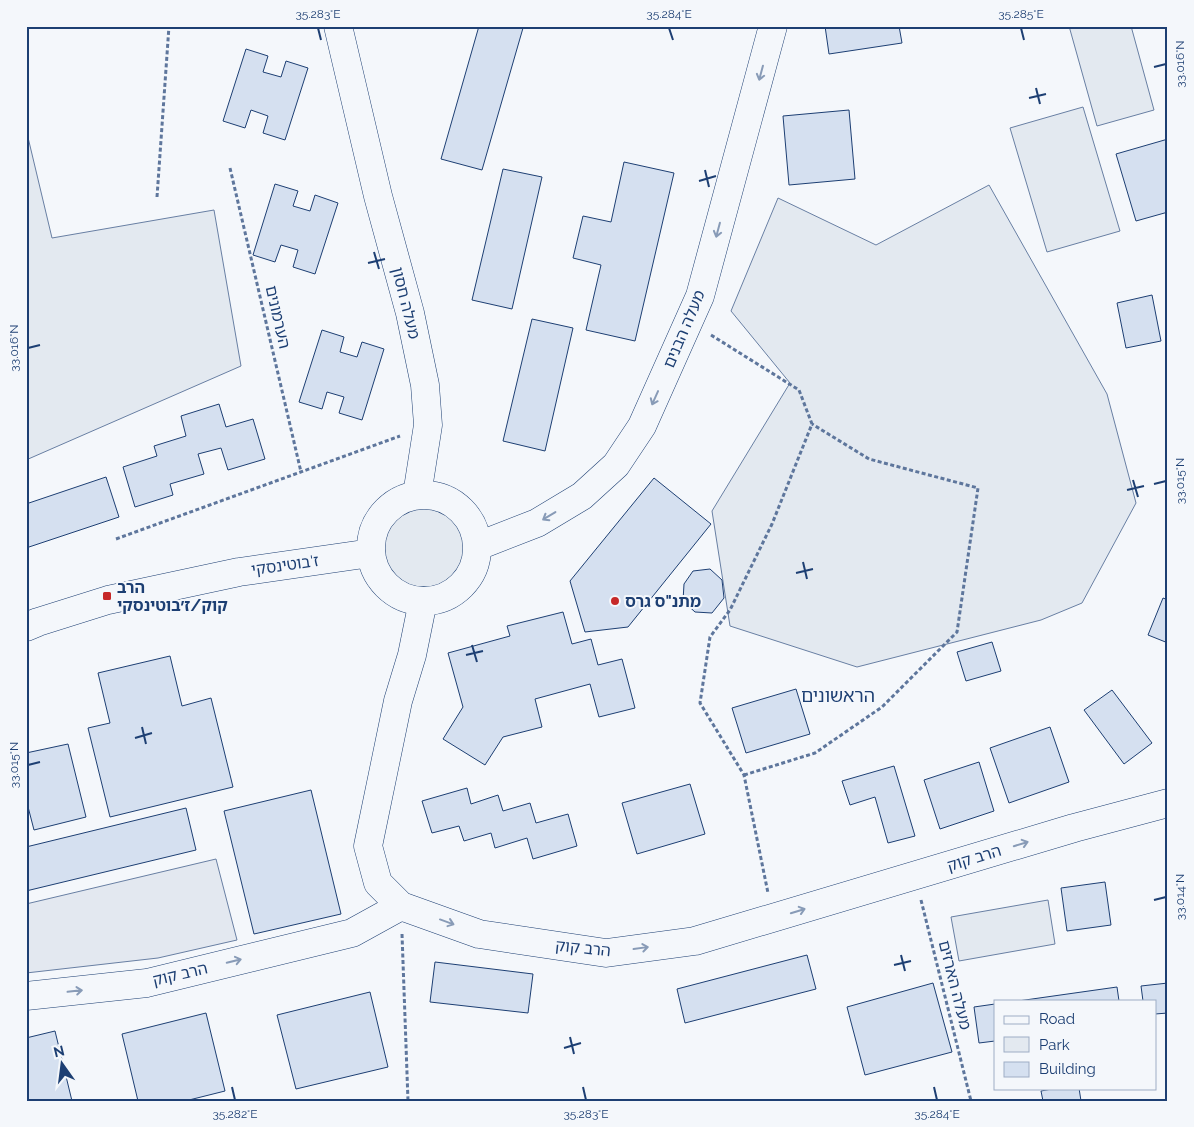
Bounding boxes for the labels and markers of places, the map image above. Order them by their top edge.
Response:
place label: הרב קוק/ז׳בוטינסקי [117,578,228,615]
marker: הרב קוק/ז׳בוטינסקי [101,590,113,602]
place label: מתנ"ס גרס [625,592,701,611]
marker: מתנ"ס גרס [609,595,621,607]

